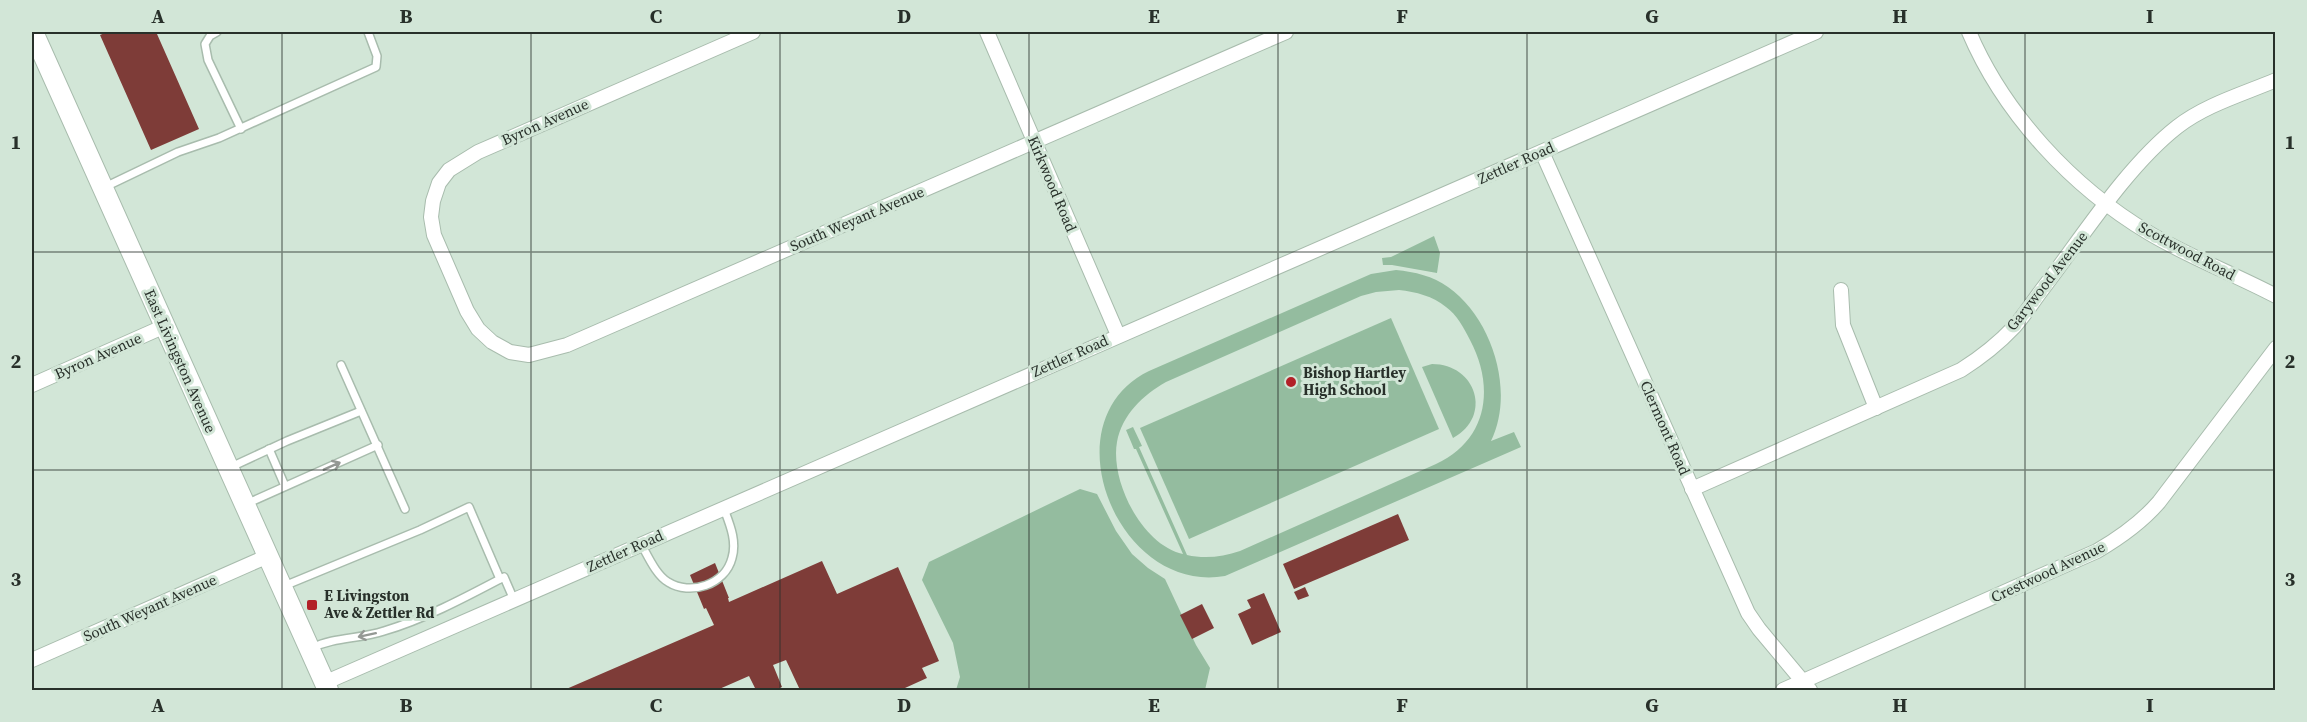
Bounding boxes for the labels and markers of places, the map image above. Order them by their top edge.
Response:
place label: Bishop Hartley High School [1303,362,1406,400]
marker: Bishop Hartley High School [1284,375,1298,389]
place label: E Livingston Ave & Zettler Rd [324,585,434,623]
marker: E Livingston Ave & Zettler Rd [305,598,319,612]

